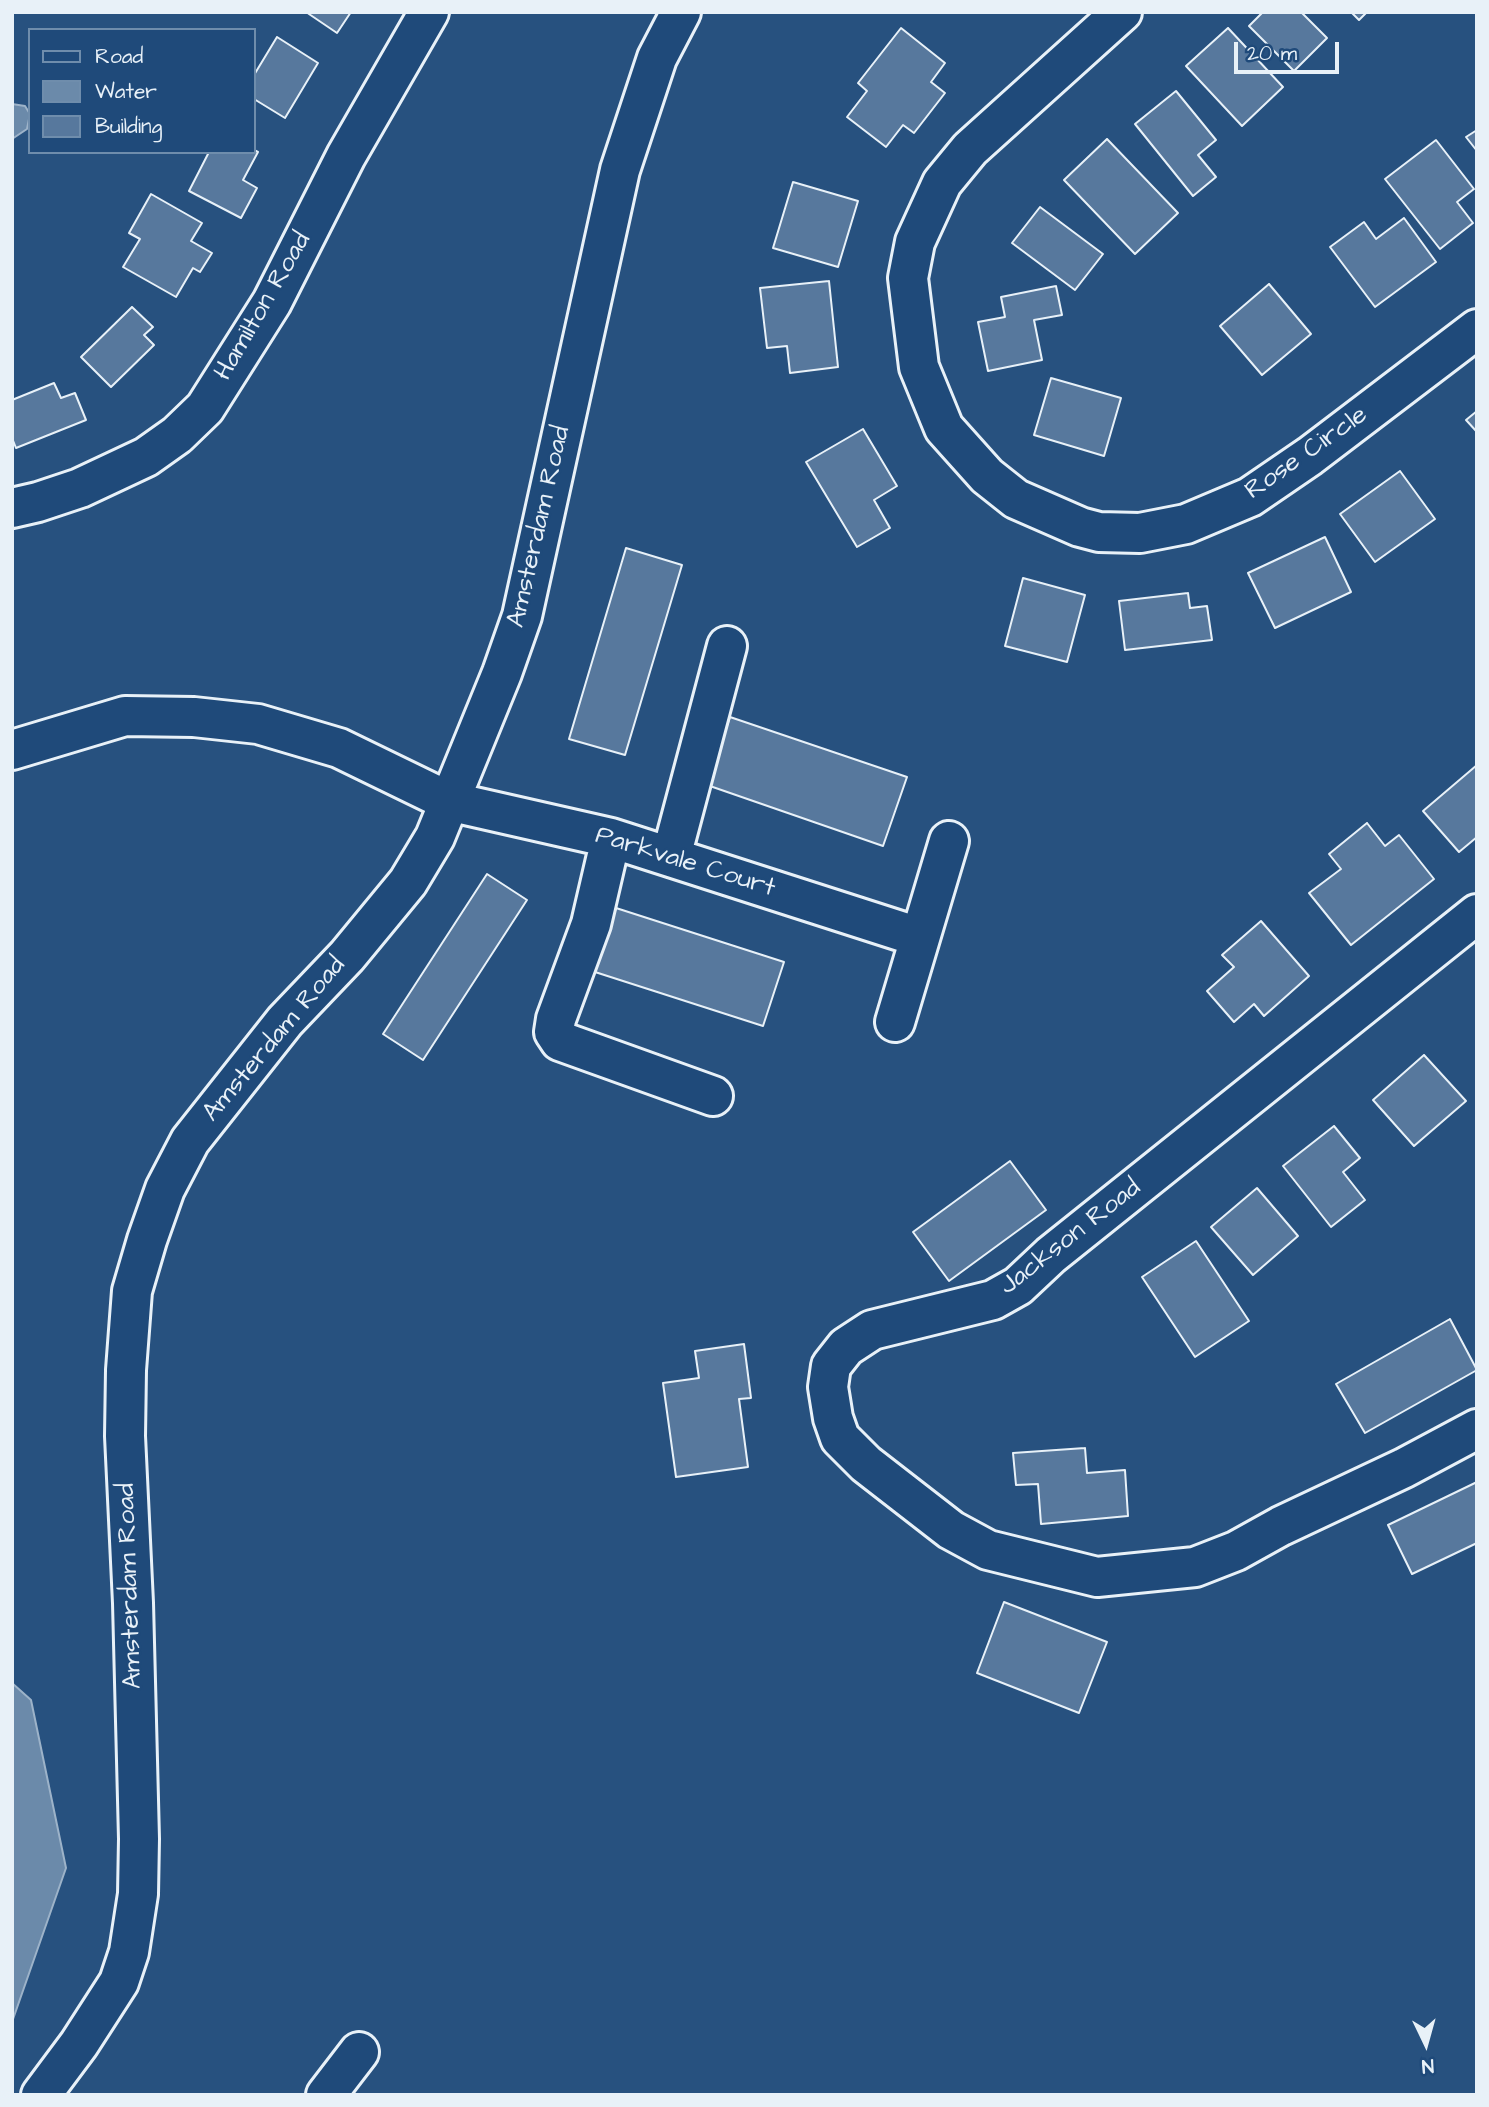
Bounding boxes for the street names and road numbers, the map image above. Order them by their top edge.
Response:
street label: Hamilton Road [209,228,319,386]
street label: Rose Circle [1240,401,1374,507]
street label: Amsterdam Road [502,423,578,631]
street label: Parkvale Court [591,821,779,905]
street label: Amsterdam Road [197,951,353,1129]
street label: Jackson Road [994,1173,1148,1303]
street label: Amsterdam Road [112,1483,150,1689]

